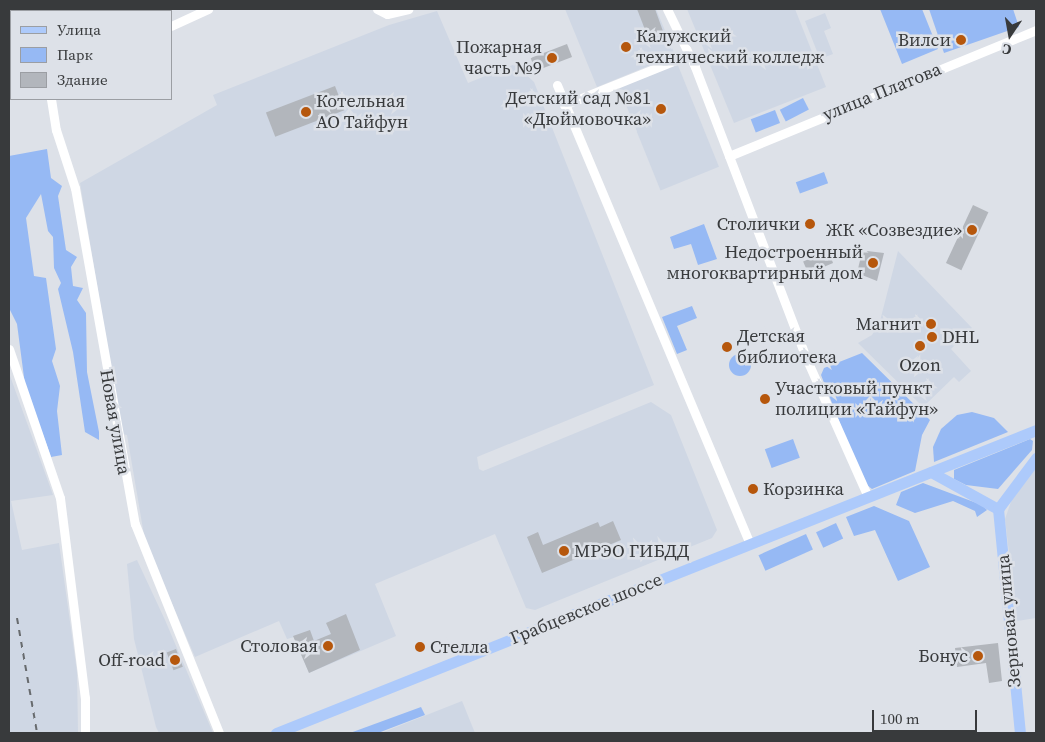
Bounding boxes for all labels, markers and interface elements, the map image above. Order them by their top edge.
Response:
legend [10,10,172,100]
north arrow [985,10,1035,60]
text: Улица [57,19,101,40]
place label: Калужский технический колледж [636,26,824,68]
place label: Вилси [898,29,951,51]
marker: Вилси [955,34,967,46]
place label: Пожарная часть №9 [456,37,542,80]
text: С [1001,39,1013,60]
marker: Калужский технический колледж [620,41,632,53]
text: Парк [57,44,93,65]
marker: Пожарная часть №9 [546,52,558,64]
street label: улица Платова [820,58,944,126]
text: Здание [57,69,108,90]
place label: Детский сад №81 «Дюймовочка» [505,88,651,130]
place label: Котельная АО Тайфун [316,91,408,134]
marker: Детский сад №81 «Дюймовочка» [655,103,667,115]
marker: Котельная АО Тайфун [300,106,312,118]
place label: Столички [717,213,800,235]
marker: Столички [804,218,816,230]
place label: ЖК «Созвездие» [826,219,962,241]
marker: ЖК «Созвездие» [966,224,978,236]
place label: Недостроенный многоквартирный дом [666,242,863,284]
marker: Недостроенный многоквартирный дом [867,257,879,269]
place label: Магнит [856,313,921,335]
marker: Магнит [925,318,937,330]
place label: Детская библиотека [737,326,837,368]
place label: DHL [942,326,979,348]
marker: DHL [926,331,938,343]
marker: Ozon [914,340,926,352]
marker: Детская библиотека [721,341,733,353]
place label: Ozon [899,354,941,376]
street label: Новая улица [95,368,135,476]
place label: Участковый пункт полиции «Тайфун» [775,378,938,420]
marker: Участковый пункт полиции «Тайфун» [759,393,771,405]
place label: Корзинка [763,478,844,500]
marker: Корзинка [747,483,759,495]
place label: МРЭО ГИБДД [574,540,690,562]
marker: МРЭО ГИБДД [558,545,570,557]
street label: Зерновая улица [992,554,1026,688]
street label: Грабцевское шоссе [507,569,665,649]
place label: Столовая [240,635,318,657]
place label: Стелла [430,636,489,658]
marker: Столовая [322,640,334,652]
marker: Стелла [414,641,426,653]
place label: Бонус [918,645,968,667]
place label: Off-road [98,649,165,671]
marker: Бонус [972,650,984,662]
marker: Off-road [169,654,181,666]
scale bar [875,700,980,732]
text: 100 m [880,708,920,729]

